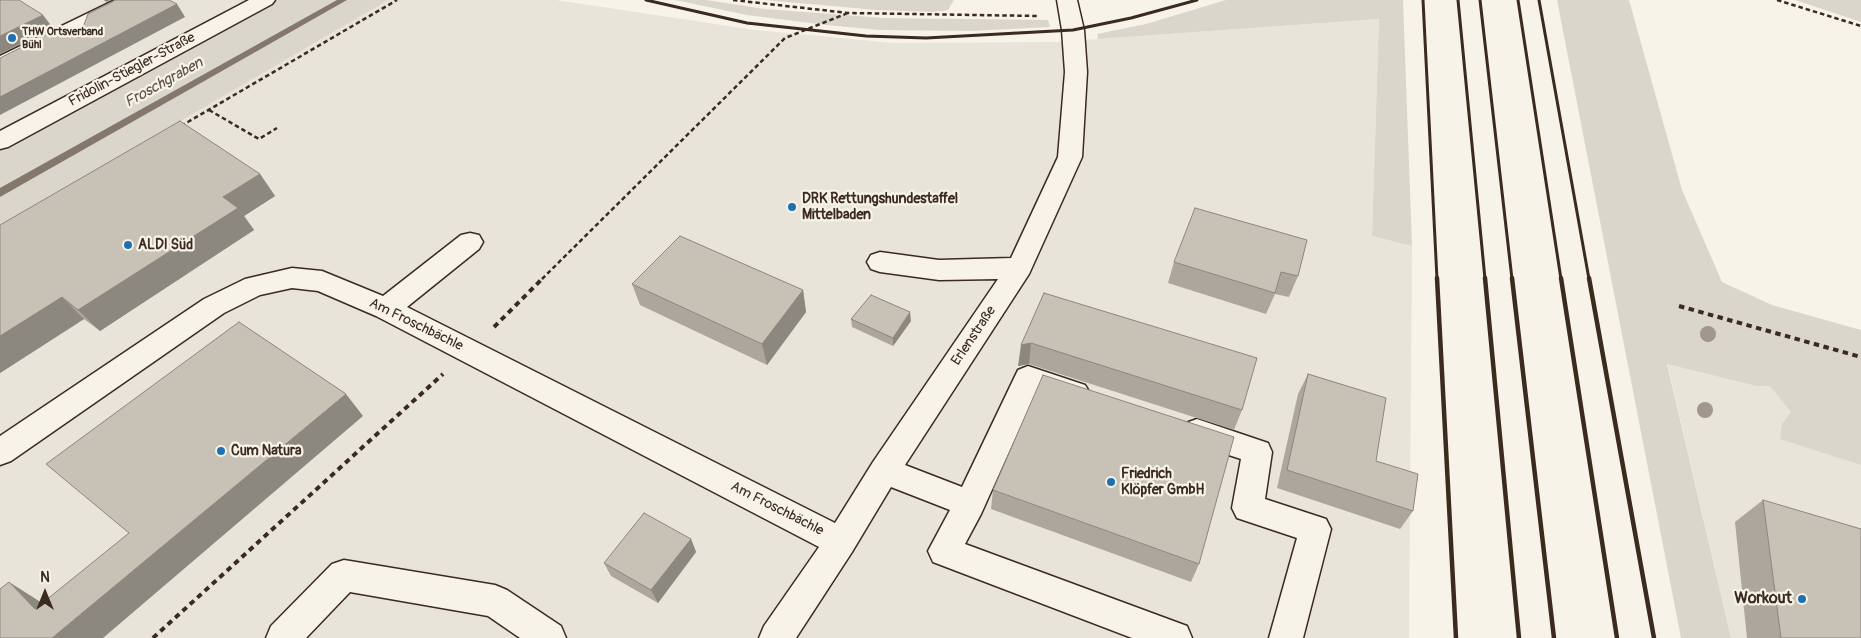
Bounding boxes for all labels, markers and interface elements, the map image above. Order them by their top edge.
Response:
place label: THW Ortsverband Bühl [22,25,103,51]
street label: Fridolin-Stiegler-Straße [66,30,198,110]
marker: THW Ortsverband Bühl [6,32,18,44]
water label: Froschgraben [122,54,206,112]
place label: DRK Rettungshundestaffel Mittelbaden [802,191,958,223]
marker: DRK Rettungshundestaffel Mittelbaden [786,201,798,213]
place label: ALDI Süd [138,237,193,253]
marker: ALDI Süd [122,239,134,251]
street label: Am Froschbächle [366,295,466,355]
street label: Erlenstraße [948,303,1000,369]
place label: Cum Natura [231,443,301,459]
marker: Cum Natura [215,445,227,457]
place label: Friedrich Klöpfer GmbH [1121,466,1204,498]
marker: Friedrich Klöpfer GmbH [1105,476,1117,488]
street label: Am Froschbächle [728,478,826,540]
north arrow [20,568,70,618]
text: N [40,569,50,586]
place label: Workout [1734,589,1792,609]
marker: Workout [1796,593,1808,605]

